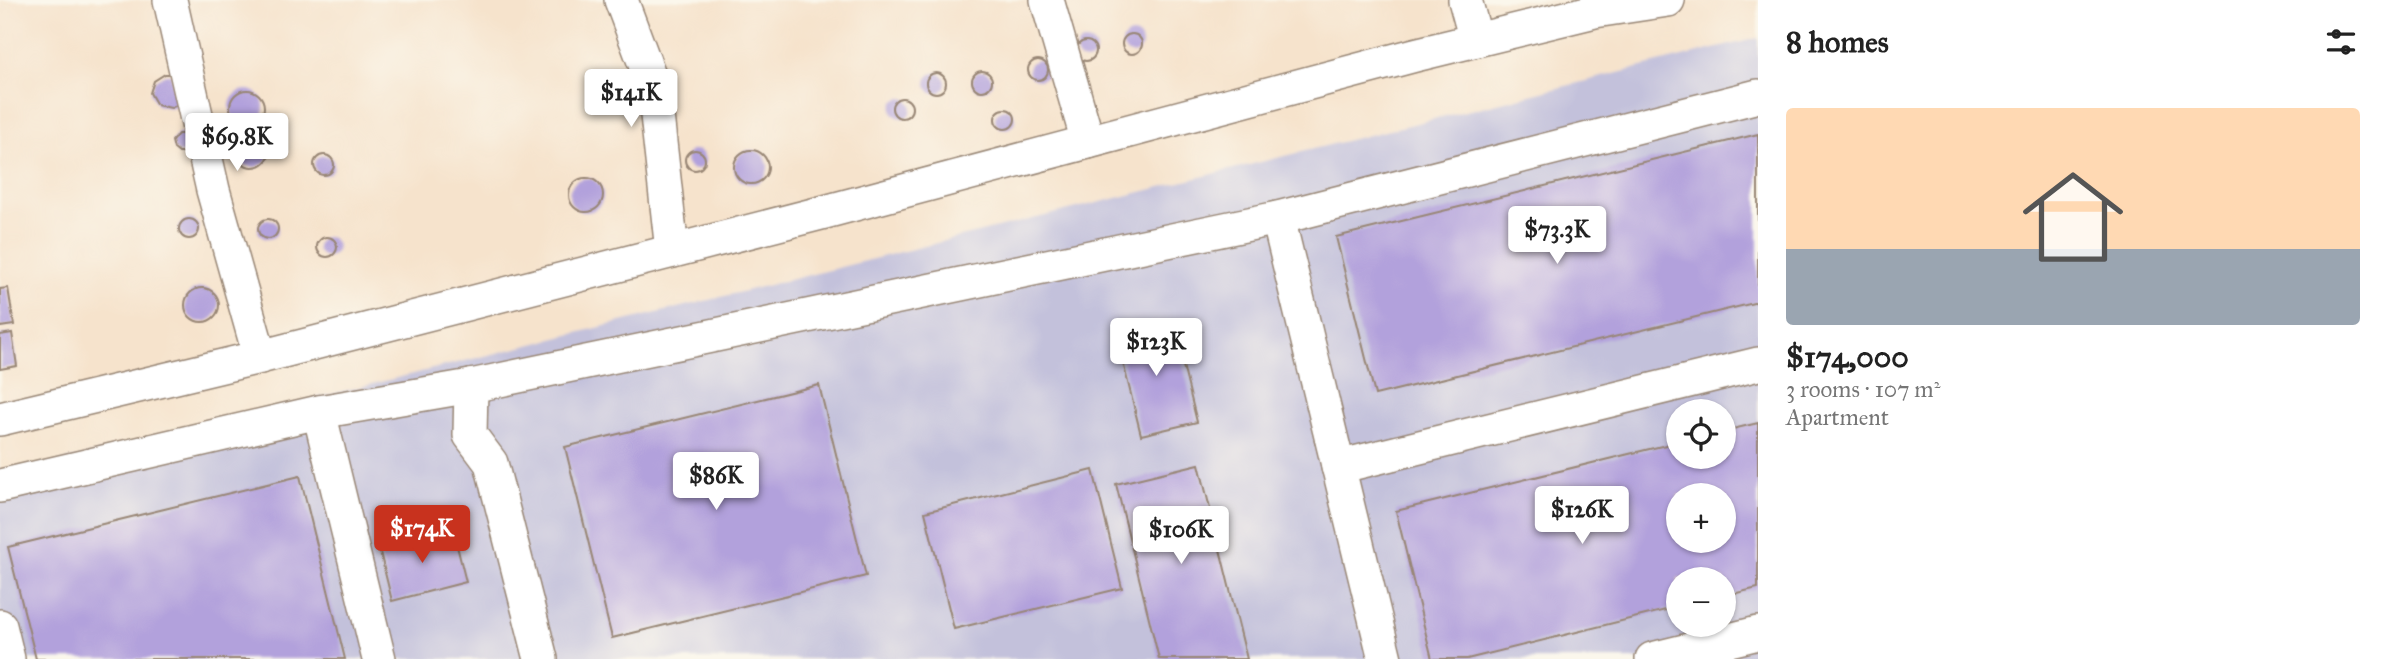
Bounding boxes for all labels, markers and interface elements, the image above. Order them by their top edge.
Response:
icon: filters [2322,23,2360,61]
text: 8 homes [1786,24,1889,60]
pin: $141K [582,69,680,129]
text: $141K [600,78,662,106]
pin: $69.8K [180,114,294,173]
text: $69.8K [201,122,273,150]
icon: home [2010,154,2136,280]
pin: $73.3K [1500,206,1614,266]
text: $73.3K [1524,215,1590,243]
pin: $123K [1107,318,1205,378]
text: $123K [1126,327,1186,355]
text: $174,000 [1786,339,1909,375]
text: 3 rooms · 107 m² [1786,375,1940,403]
map controls [1666,399,1736,637]
button: locate [1666,399,1736,469]
text: Apartment [1786,403,1889,431]
pin: $86K [675,452,757,512]
text: $86K [689,461,743,489]
button: + [1666,483,1736,553]
pin: $126K [1533,486,1631,546]
text: $126K [1551,495,1613,523]
pin: $174K [373,505,471,565]
pin: $106K [1132,506,1230,566]
text: $174K [390,514,454,542]
text: $106K [1149,515,1213,543]
button: − [1666,567,1736,637]

